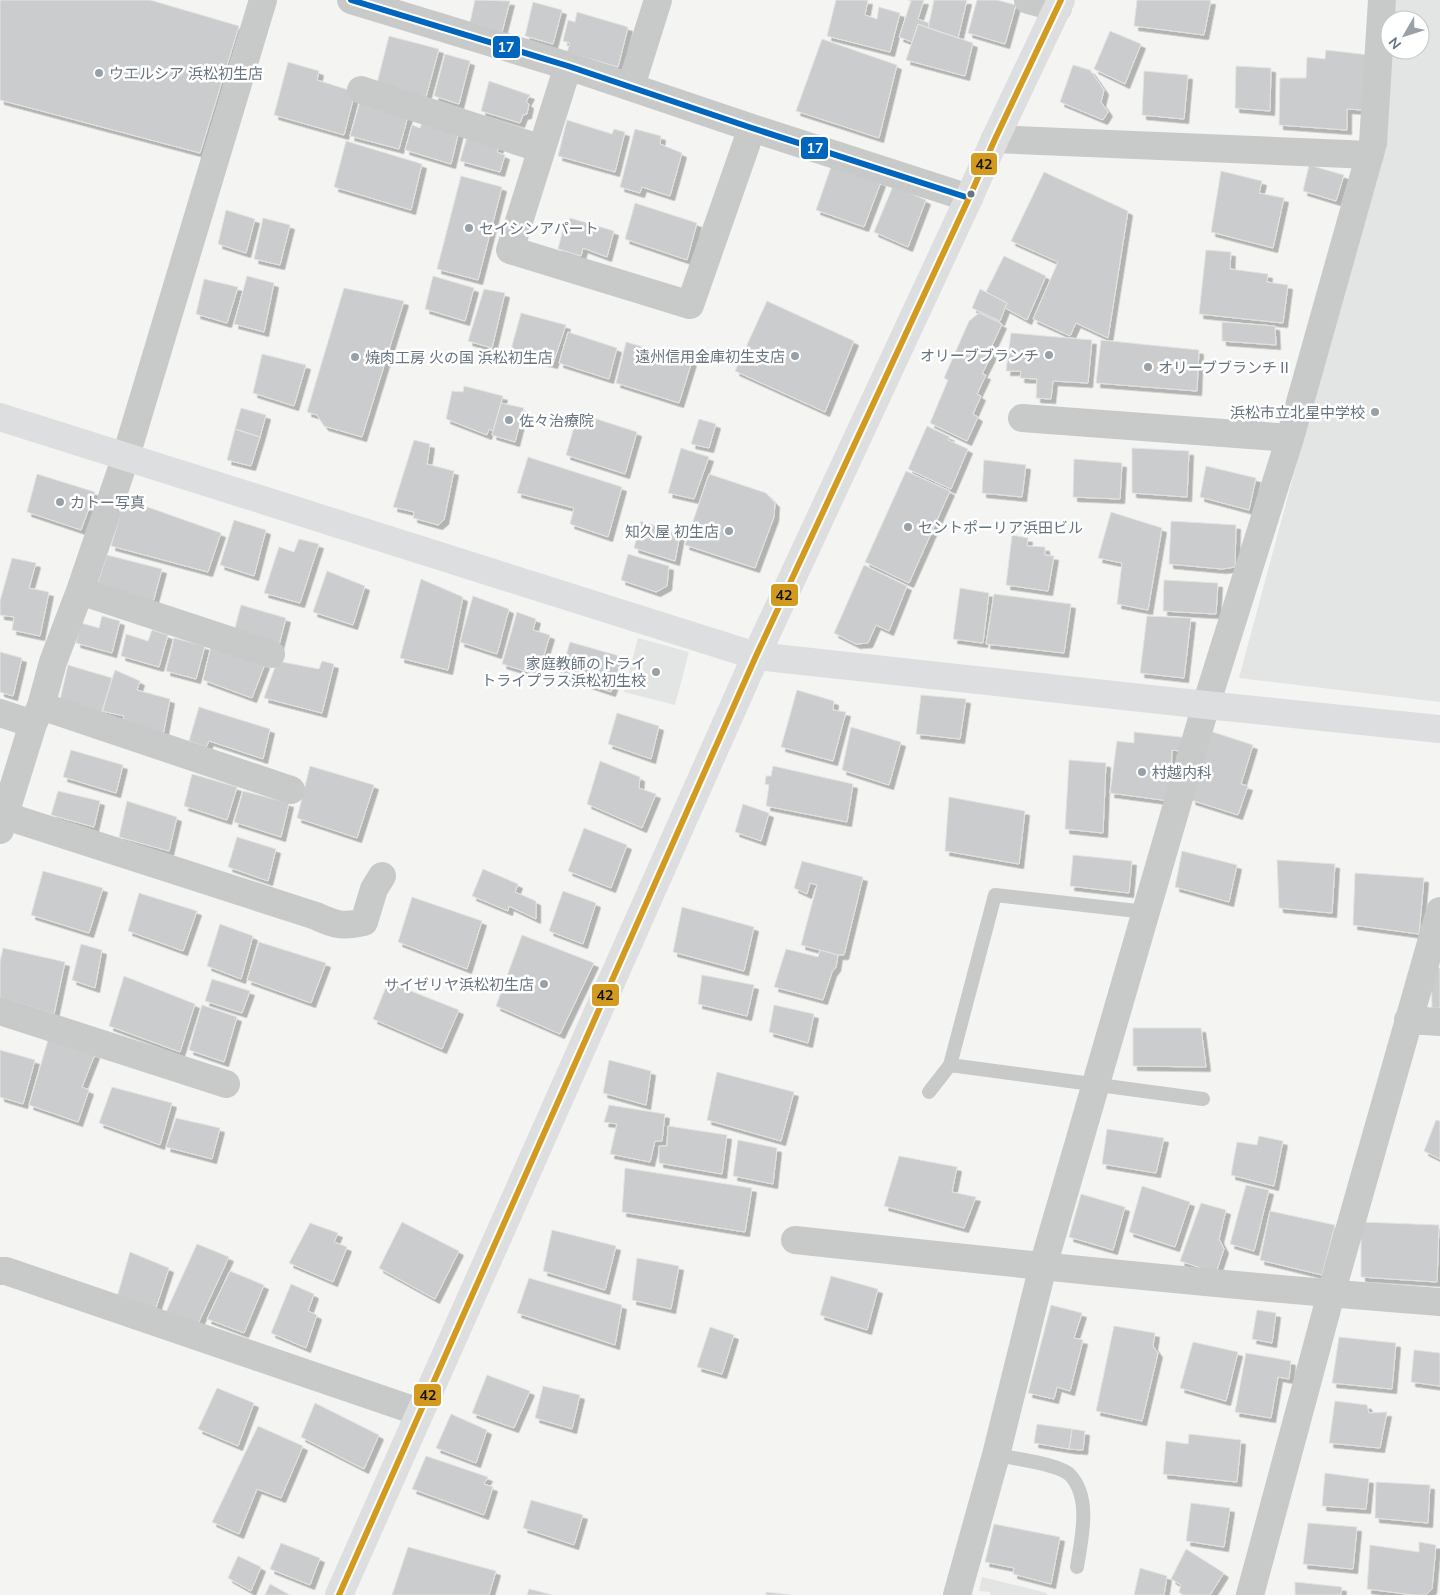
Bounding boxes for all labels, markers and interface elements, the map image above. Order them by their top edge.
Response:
north arrow [1380,10,1430,60]
text: N [1385,33,1405,53]
line badge: 17 [492,35,521,59]
text: 17 [498,38,514,56]
place label: ウエルシア 浜松初生店 [109,64,263,83]
marker: ウエルシア 浜松初生店 [93,67,105,79]
line badge: 17 [800,136,829,160]
text: 17 [807,139,823,157]
line badge: 42 [970,152,998,176]
text: 42 [976,155,992,173]
unlabelled marker [966,189,976,199]
place label: セイシンアパート [479,219,599,238]
marker: セイシンアパート [463,222,475,234]
place label: オリーブブランチ [920,346,1039,365]
place label: 遠州信用金庫初生支店 [635,347,785,366]
place label: 焼肉工房 火の国 浜松初生店 [365,348,553,367]
marker: オリーブブランチ [1043,349,1055,361]
marker: 遠州信用金庫初生支店 [789,350,801,362]
marker: 焼肉工房 火の国 浜松初生店 [349,351,361,363]
place label: オリーブブランチⅡ [1158,358,1292,377]
marker: オリーブブランチⅡ [1142,361,1154,373]
place label: 浜松市立北星中学校 [1230,403,1365,422]
marker: 浜松市立北星中学校 [1369,406,1381,418]
place label: 佐々治療院 [519,411,594,430]
marker: 佐々治療院 [503,414,515,426]
place label: カトー写真 [70,493,145,512]
marker: カトー写真 [54,496,66,508]
place label: セントポーリア浜田ビル [918,518,1083,537]
marker: セントポーリア浜田ビル [902,521,914,533]
place label: 知久屋 初生店 [625,522,719,541]
marker: 知久屋 初生店 [723,525,735,537]
line badge: 42 [770,583,799,607]
text: 42 [776,586,792,604]
place label: 家庭教師のトライ トライプラス浜松初生校 [481,654,646,690]
marker: 家庭教師のトライ トライプラス浜松初生校 [650,666,662,678]
place label: 村越内科 [1152,763,1212,782]
marker: 村越内科 [1136,766,1148,778]
place label: サイゼリヤ浜松初生店 [384,975,534,994]
marker: サイゼリヤ浜松初生店 [538,978,550,990]
line badge: 42 [591,983,620,1007]
text: 42 [597,986,613,1004]
line badge: 42 [413,1383,442,1407]
text: 42 [420,1386,436,1404]

